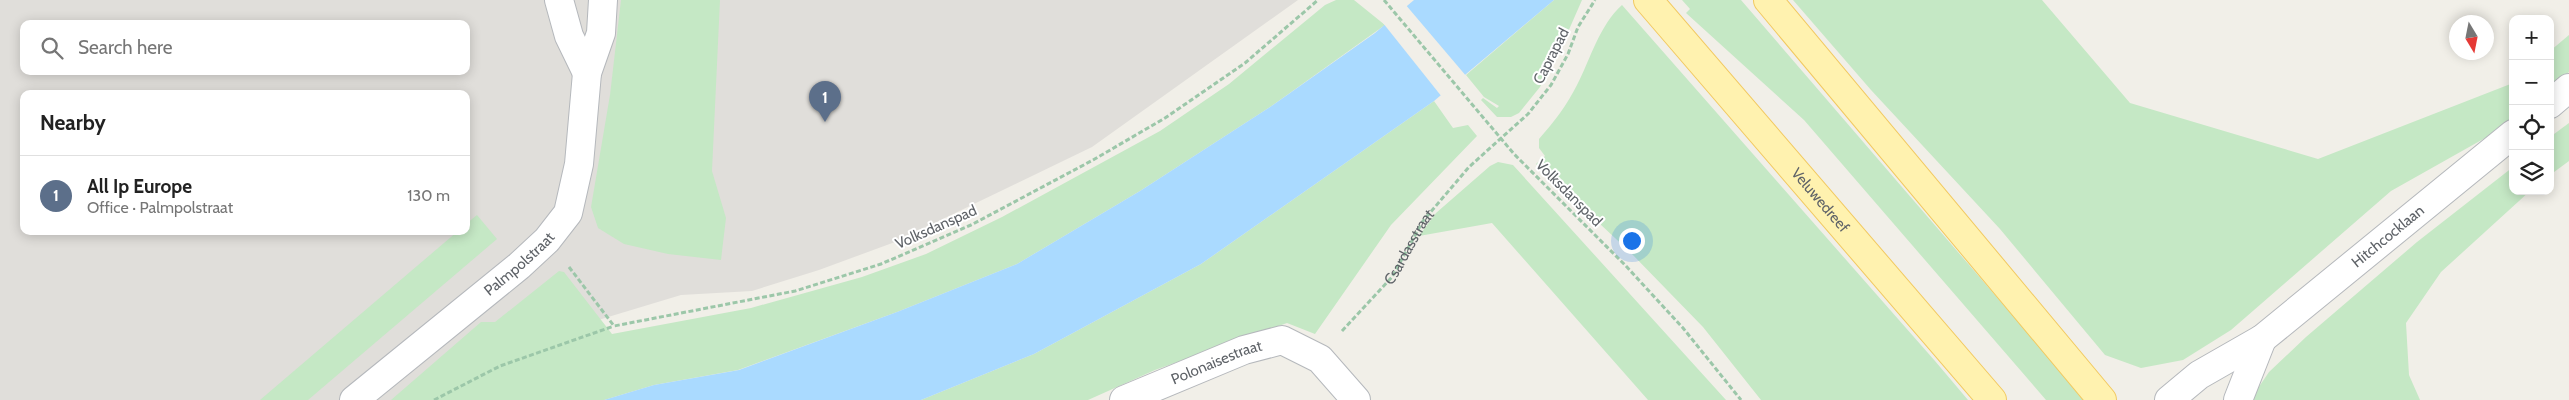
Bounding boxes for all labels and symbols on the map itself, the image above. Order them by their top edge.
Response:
north arrow [2449,15,2494,60]
street label: Caprapad [1529,25,1573,87]
pin: 1 [809,81,841,122]
street label: Volksdanspad [1532,156,1606,230]
street label: Veluwedreef [1788,164,1853,236]
street label: Volksdanspad [893,201,979,253]
street label: Hitchcocklaan [2348,201,2428,271]
street label: Csardasstraat [1380,206,1438,289]
your location [1619,228,1645,254]
street label: Palmpolstraat [480,229,558,300]
street label: Polonaisestraat [1168,337,1264,388]

